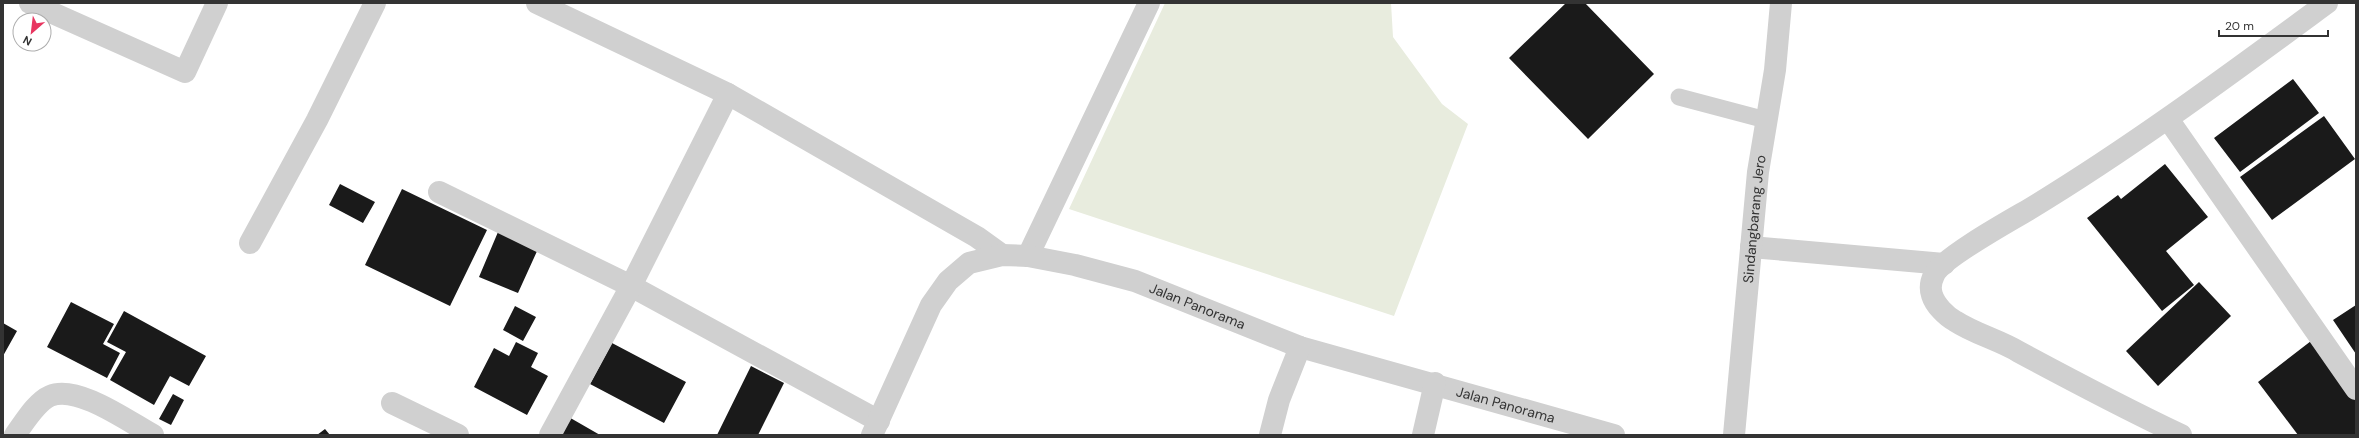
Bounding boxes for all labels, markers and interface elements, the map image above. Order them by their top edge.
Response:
north arrow [12,12,52,52]
scale bar [2219,12,2328,38]
text: 20 m [2225,18,2254,34]
text: N [20,33,34,49]
street label: Sindangbarang Jero [1739,153,1770,284]
street label: Jalan Panorama [1147,279,1248,333]
street label: Jalan Panorama [1454,382,1557,427]

